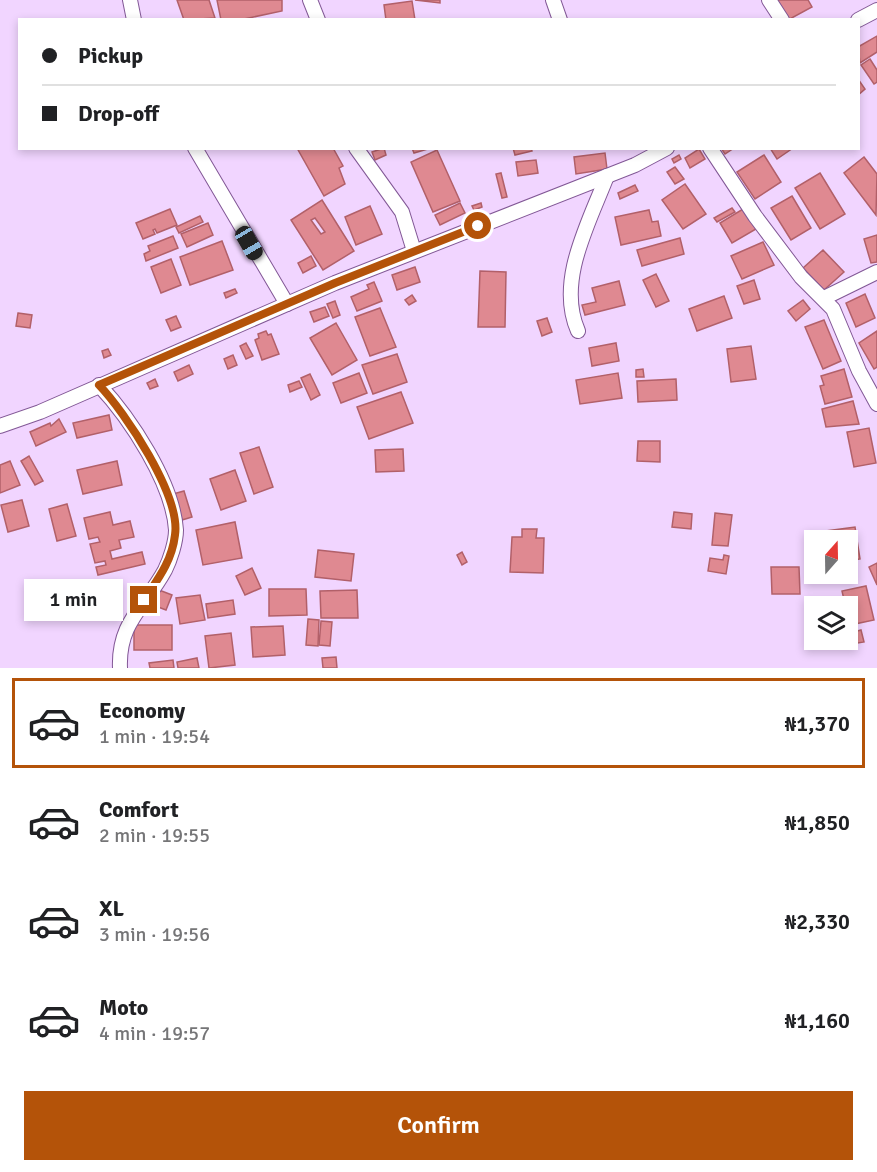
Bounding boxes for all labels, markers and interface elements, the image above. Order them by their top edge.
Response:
text: Pickup [78,42,143,69]
text: Drop-off [78,100,159,127]
route start [464,212,491,239]
car [232,223,266,263]
north arrow [804,530,858,584]
map controls [804,530,858,650]
callout: 1 min [24,579,123,621]
route end [130,586,157,613]
text: 1 min [50,587,97,612]
button: layers [804,596,858,650]
icon: car [27,696,81,750]
text: Economy [99,697,185,724]
text: ₦1,370 [784,710,850,737]
text: 1 min · 19:54 [99,724,210,749]
icon: car [27,795,81,849]
text: Comfort [99,796,179,823]
text: ₦1,850 [784,809,850,836]
text: 2 min · 19:55 [99,823,210,848]
icon: car [27,894,81,948]
text: XL [99,895,124,922]
text: ₦2,330 [784,908,850,935]
text: 3 min · 19:56 [99,922,210,947]
icon: car [27,993,81,1047]
text: Moto [99,994,148,1021]
text: ₦1,160 [784,1007,850,1034]
text: 4 min · 19:57 [99,1021,210,1046]
button: Confirm [24,1091,853,1160]

